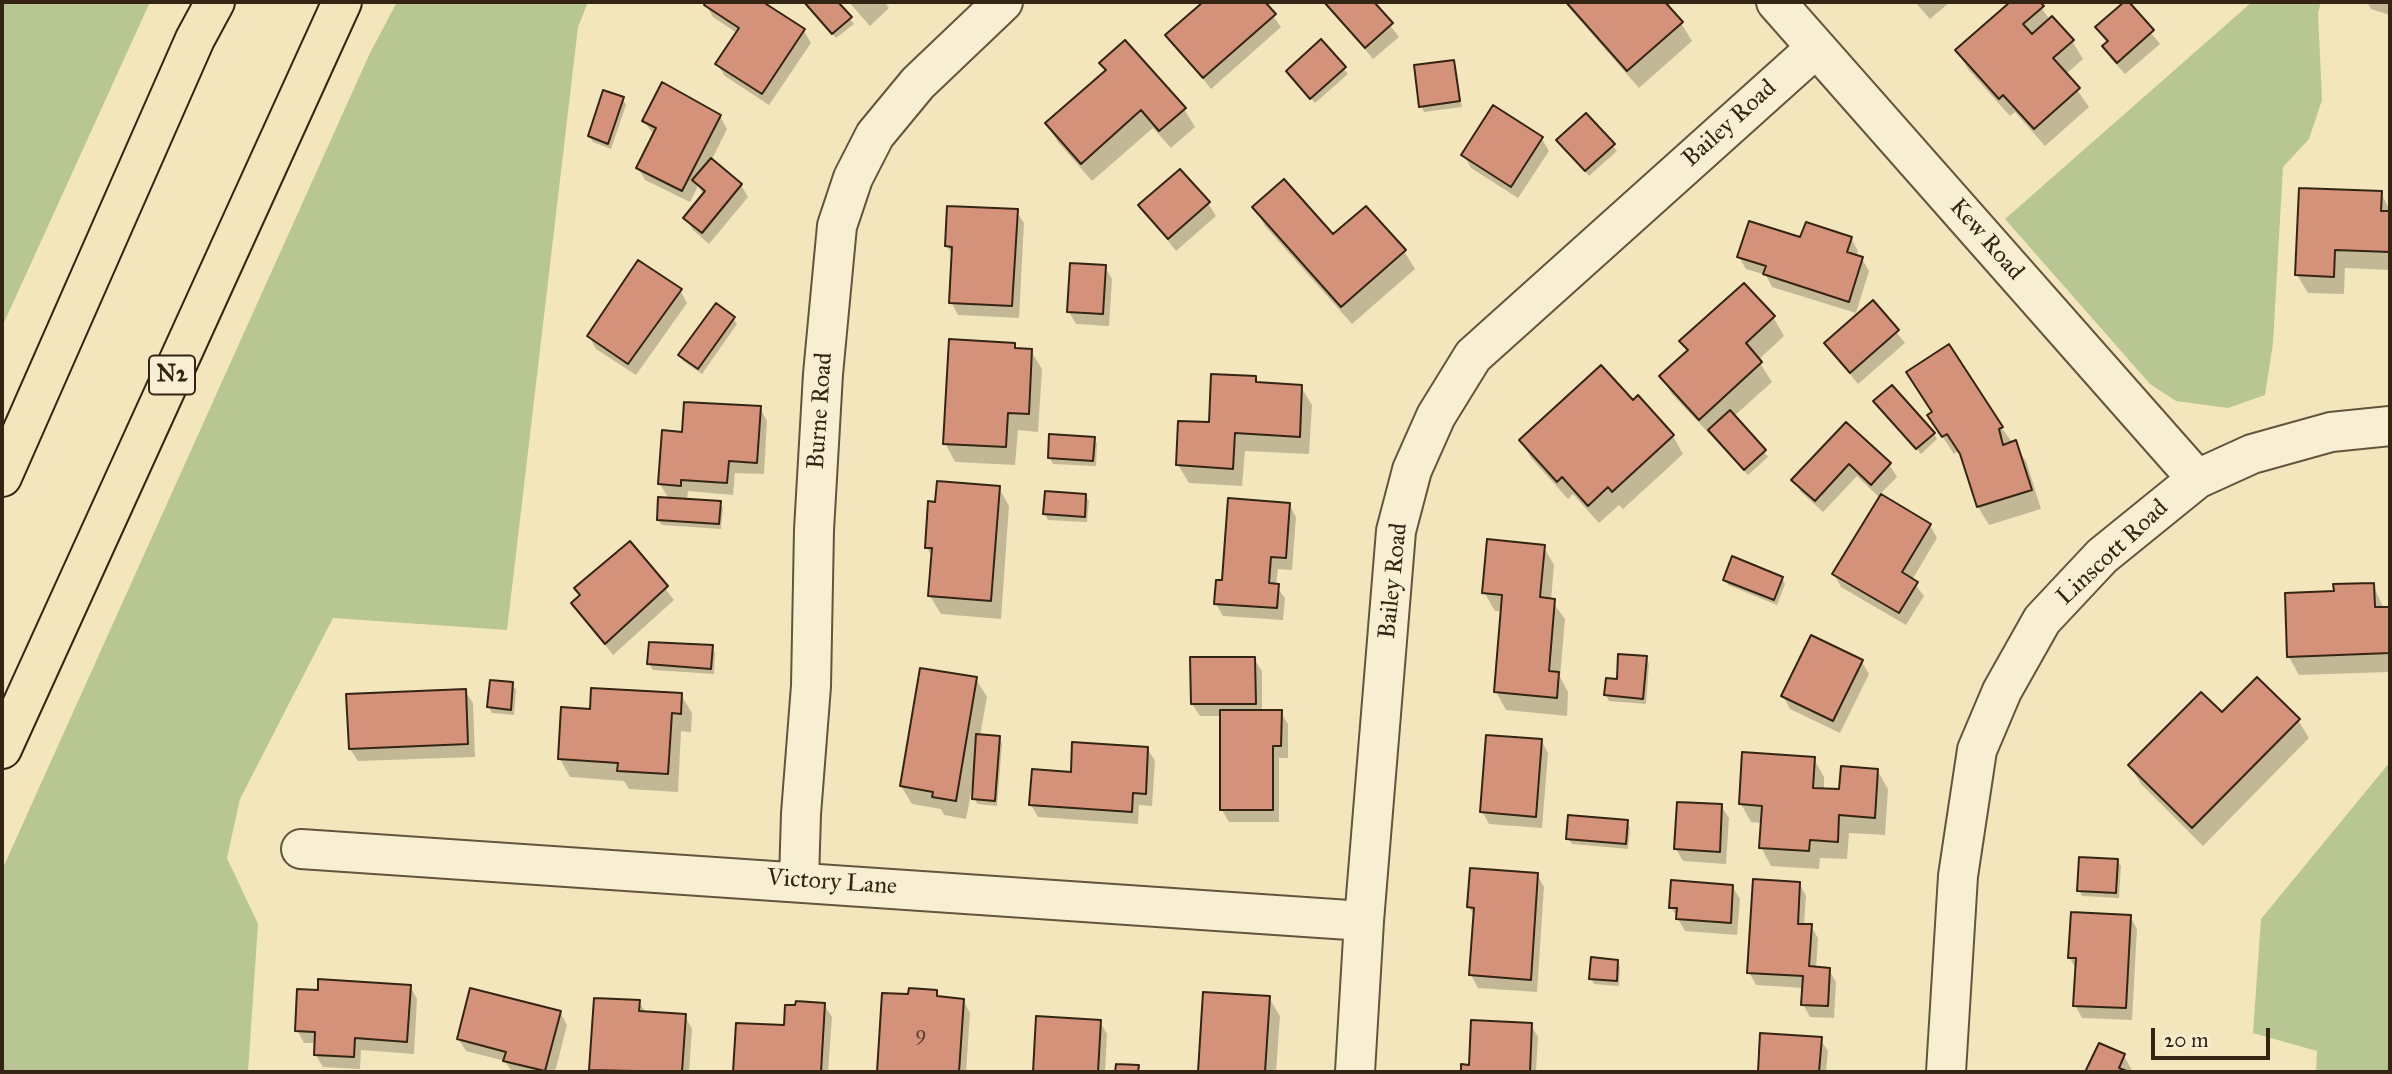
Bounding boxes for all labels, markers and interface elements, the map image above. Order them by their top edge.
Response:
street label: Bailey Road [1677,74,1783,174]
street label: Kew Road [1943,193,2029,287]
street label: Burne Road [803,352,839,470]
road number: N2 [149,356,195,394]
street label: Linscott Road [2051,494,2175,612]
street label: Bailey Road [1374,522,1414,640]
street label: Victory Lane [766,864,898,902]
scale bar [2154,1014,2273,1058]
house number: 9 [915,1022,927,1048]
text: 20 m [2164,1027,2209,1053]

